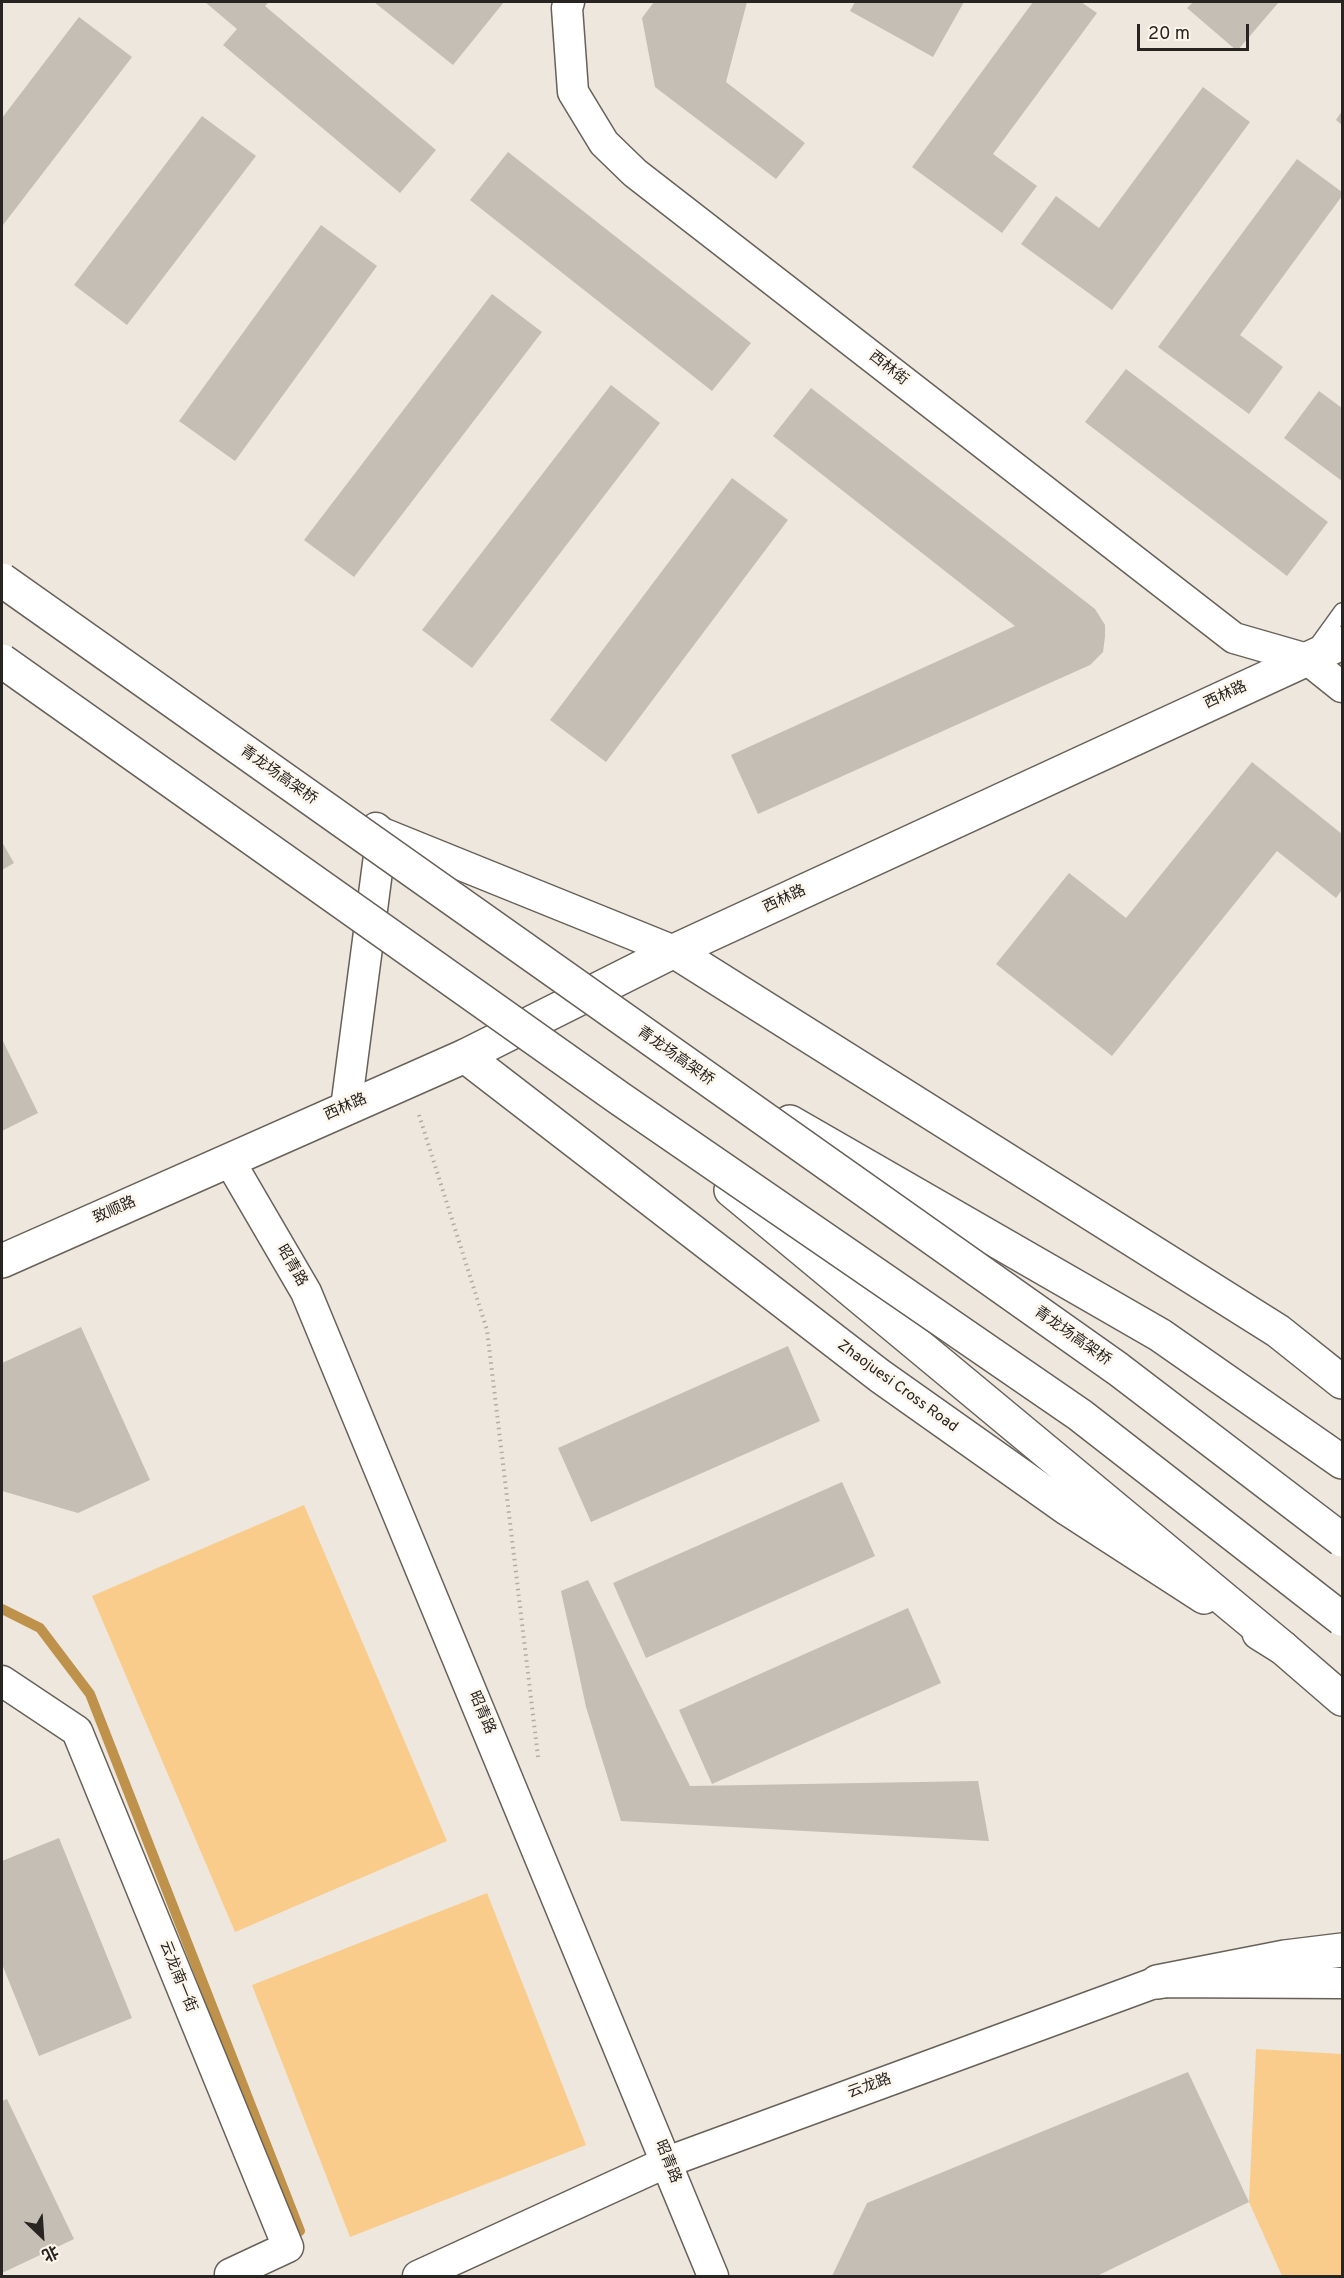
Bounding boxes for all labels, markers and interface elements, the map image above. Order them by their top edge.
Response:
scale bar [1140,12,1252,50]
text: 20 m [1148,23,1190,46]
street label: 西林街 [865,348,911,390]
street label: 西林路 [1202,678,1250,714]
street label: 青龙场高架桥 [236,743,320,809]
street label: 西林路 [761,882,809,918]
street label: 青龙场高架桥 [633,1024,717,1090]
street label: 西林路 [322,1091,370,1125]
street label: 致顺路 [91,1194,139,1228]
street label: 昭青路 [272,1242,310,1290]
street label: 青龙场高架桥 [1030,1304,1114,1370]
street label: Zhaojuesi Cross Road [833,1337,961,1437]
street label: 昭青路 [464,1689,498,1737]
street label: 云龙南一街 [155,1939,199,2015]
street label: 云龙路 [846,2071,894,2103]
street label: 昭青路 [650,2138,684,2186]
north arrow [12,2206,72,2266]
text: 北 [38,2240,61,2265]

